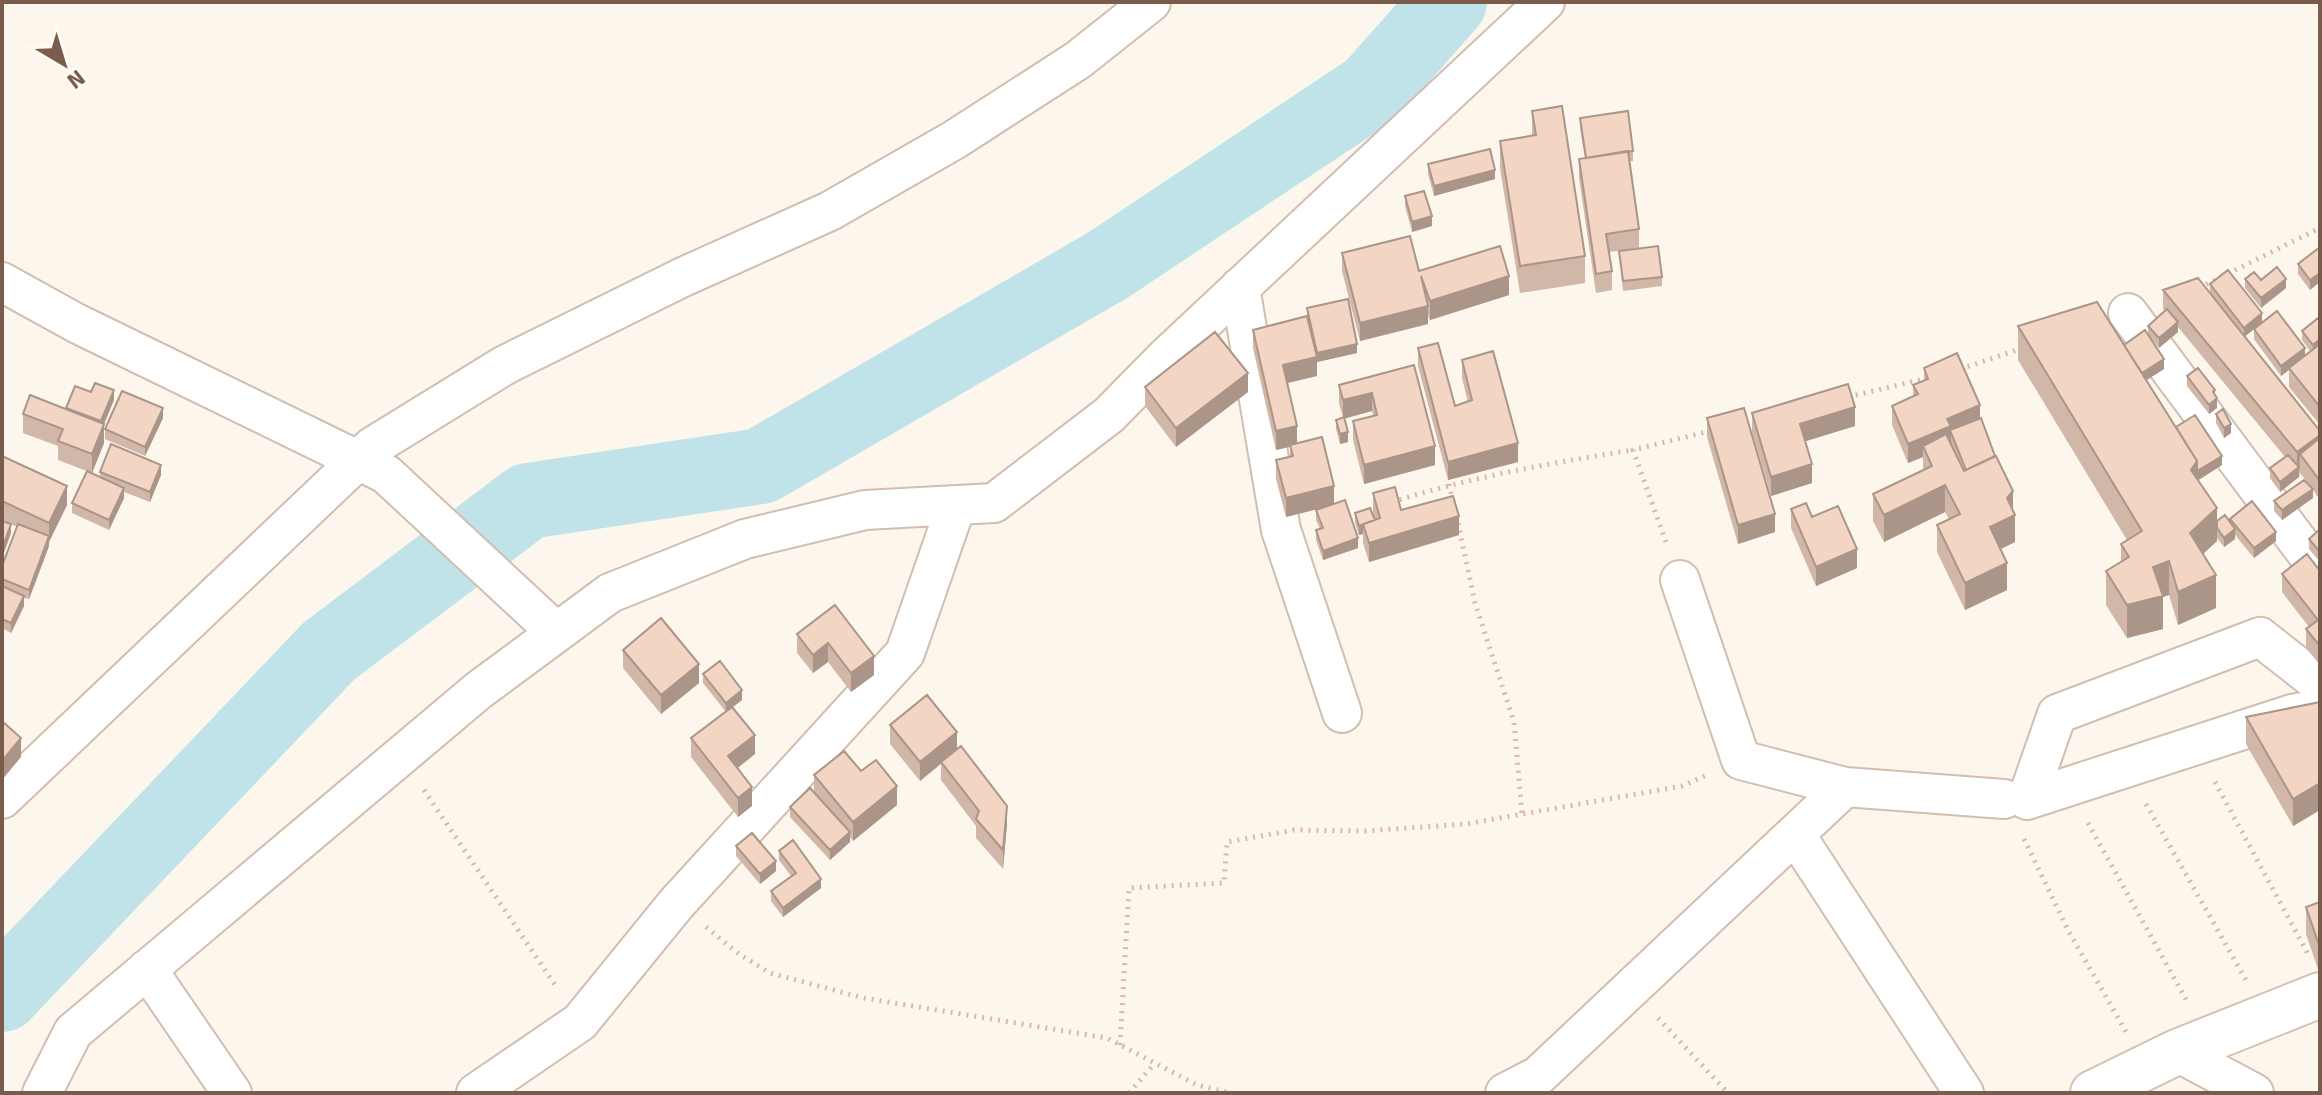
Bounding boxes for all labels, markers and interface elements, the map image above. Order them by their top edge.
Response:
north arrow [24,24,104,104]
text: N [62,64,90,95]

